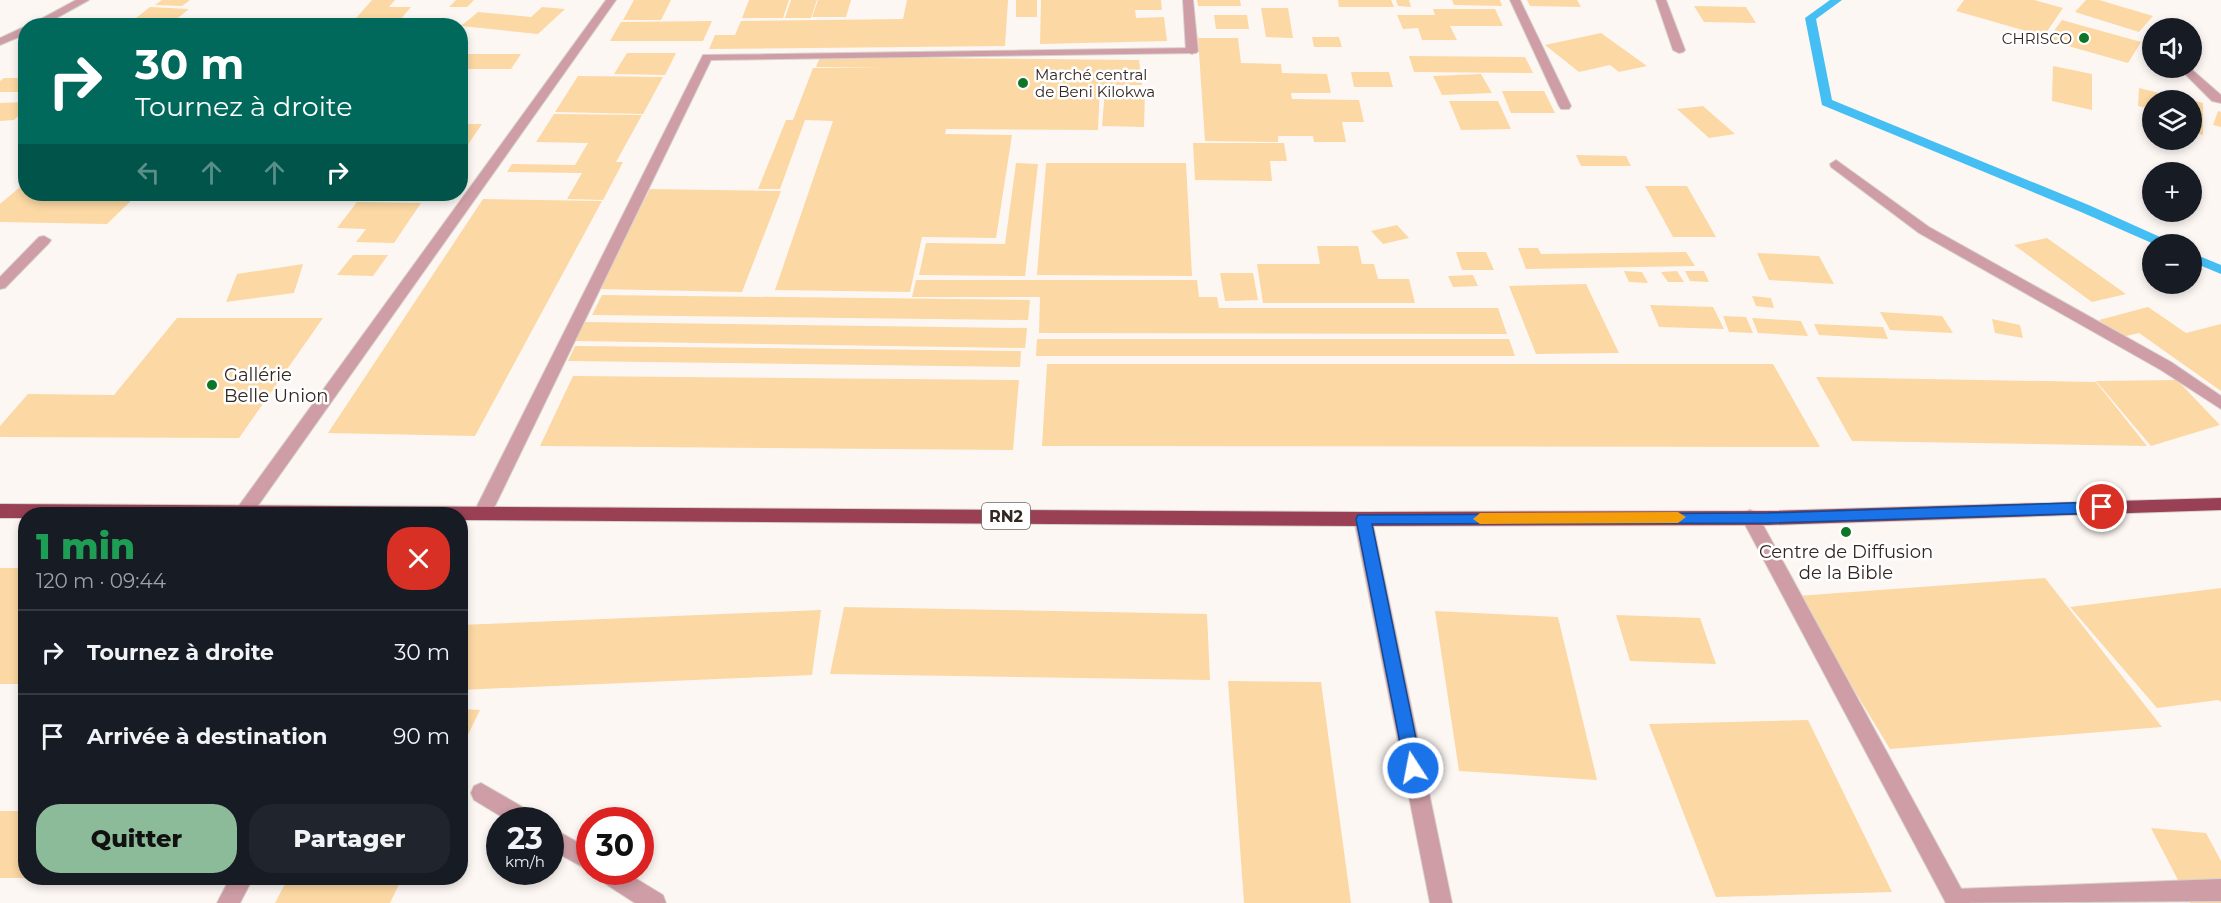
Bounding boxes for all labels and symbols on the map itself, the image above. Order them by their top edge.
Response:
place label: CHRISCO [2002,29,2072,48]
marker: CHRISCO [2077,31,2091,45]
place label: Marché central de Beni Kilokwa [1035,65,1155,101]
marker: Marché central de Beni Kilokwa [1016,76,1030,90]
place label: Gallérie Belle Union [224,364,328,407]
marker: Gallérie Belle Union [205,378,219,392]
pin [2076,481,2127,532]
road number: RN2 [982,503,1030,529]
marker: Centre de Diffusion de la Bible [1839,525,1853,539]
place label: Centre de Diffusion de la Bible [1759,541,1933,584]
position arrow [1381,736,1445,800]
speed limit sign: 30 [576,807,654,885]

